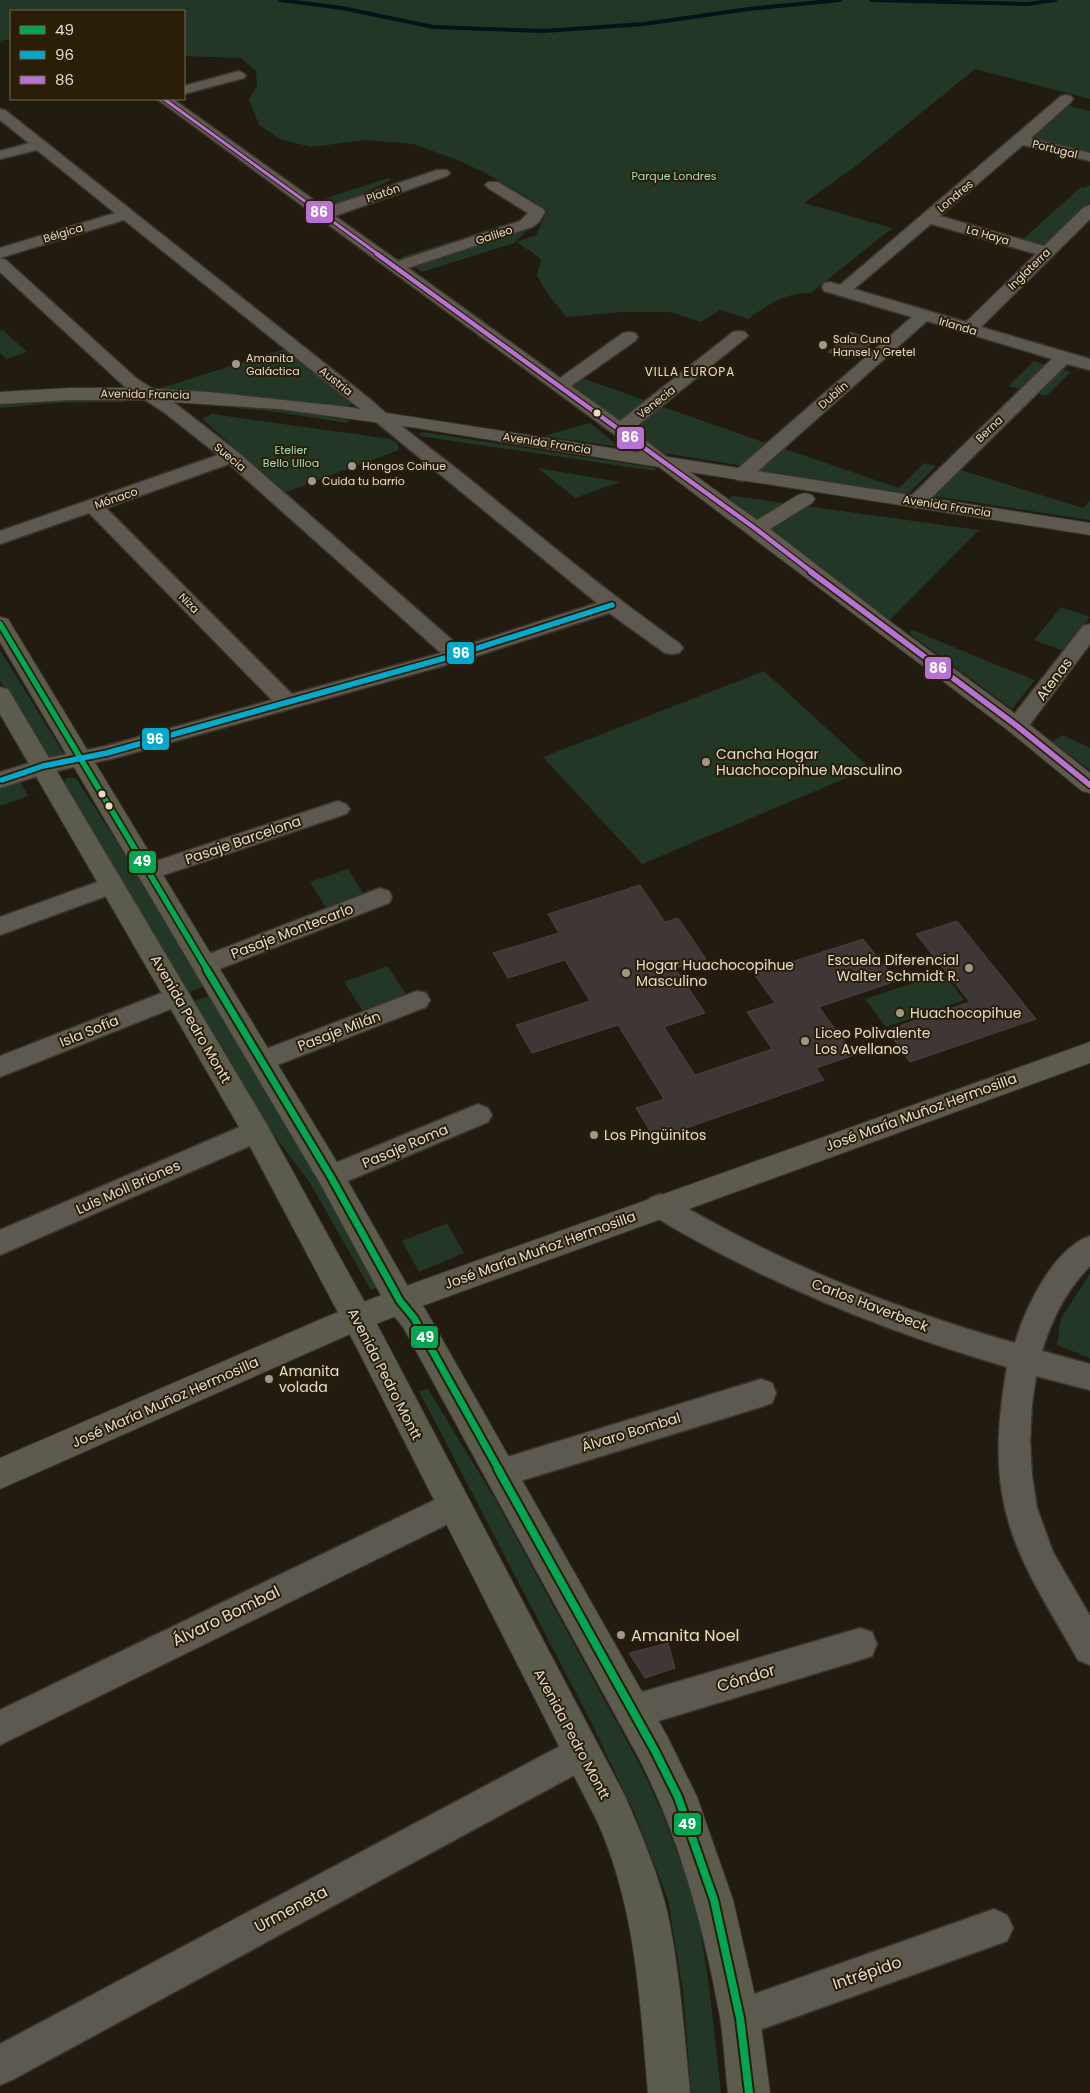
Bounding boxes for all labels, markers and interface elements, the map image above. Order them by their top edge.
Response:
legend [10,10,185,100]
text: 49 [55,19,74,40]
text: 96 [55,44,74,65]
text: 86 [55,69,74,90]
street label: Portugal [1031,136,1079,162]
park label: Parque Londres [631,168,717,184]
street label: Londres [933,176,977,216]
street label: Platón [364,180,402,206]
line badge: 86 [305,200,334,224]
text: 86 [310,202,328,222]
street label: Bélgica [41,219,85,247]
street label: La Haya [965,221,1011,249]
street label: Galileo [473,222,515,248]
street label: Inglaterra [1004,245,1054,293]
street label: Irlanda [937,313,979,339]
place label: Sala Cuna Hansel y Gretel [833,331,915,360]
marker: Sala Cuna Hansel y Gretel [817,339,829,351]
place label: Amanita Galáctica [246,350,300,379]
marker: Amanita Galáctica [230,358,242,370]
street label: Austria [316,363,356,399]
district label: VILLA EUROPA [645,363,735,380]
street label: Dublín [815,378,851,412]
street label: Venecia [633,382,679,422]
street label: Avenida Francia [100,385,190,403]
unlabelled marker [592,408,602,418]
street label: Berna [972,412,1006,446]
line badge: 86 [616,426,645,450]
text: 86 [621,427,639,447]
street label: Avenida Francia [502,428,592,458]
street label: Suecia [211,439,249,475]
park label: Etelier Bello Ulloa [263,442,319,471]
place label: Hongos Coihue [362,458,446,474]
marker: Hongos Coihue [346,460,358,472]
place label: Cuida tu barrio [322,473,405,489]
marker: Cuida tu barrio [306,475,318,487]
street label: Mónaco [92,483,140,513]
street label: Avenida Francia [902,491,992,521]
street label: Niza [175,589,203,617]
line badge: 96 [446,641,475,665]
text: 96 [452,643,470,663]
street label: Atenas [1031,653,1077,705]
line badge: 86 [924,656,952,680]
text: 86 [929,658,947,678]
line badge: 96 [141,727,170,751]
text: 96 [146,729,164,749]
place label: Cancha Hogar Huachocopihue Masculino [716,744,902,780]
marker: Cancha Hogar Huachocopihue Masculino [700,756,712,768]
unlabelled marker [97,789,107,799]
unlabelled marker [104,801,114,811]
street label: Pasaje Barcelona [182,811,304,869]
line badge: 49 [128,850,157,874]
text: 49 [133,851,151,871]
street label: Pasaje Montecarlo [228,898,356,964]
place label: Escuela Diferencial Walter Schmidt R. [827,950,959,986]
street label: Avenida Pedro Montt [146,951,236,1087]
place label: Hogar Huachocopihue Masculino [636,955,794,991]
marker: Escuela Diferencial Walter Schmidt R. [963,962,975,974]
marker: Hogar Huachocopihue Masculino [620,967,632,979]
place label: Huachocopihue [910,1003,1022,1023]
street label: Pasaje Milán [295,1006,383,1056]
marker: Huachocopihue [894,1007,906,1019]
street label: Isla Sofía [56,1010,122,1052]
place label: Liceo Polivalente Los Avellanos [815,1023,931,1059]
marker: Liceo Polivalente Los Avellanos [799,1035,811,1047]
street label: José María Muñoz Hermosilla [822,1068,1020,1156]
street label: Pasaje Roma [359,1119,451,1173]
place label: Los Pingüinitos [604,1125,706,1145]
marker: Los Pingüinitos [588,1129,600,1141]
street label: Luis Moll Briones [73,1155,183,1219]
street label: José María Muñoz Hermosilla [441,1206,639,1294]
street label: Carlos Haverbeck [809,1273,932,1337]
street label: Avenida Pedro Montt [343,1305,427,1443]
line badge: 49 [410,1325,439,1349]
text: 49 [416,1327,434,1347]
street label: José María Muñoz Hermosilla [68,1352,262,1452]
place label: Amanita volada [279,1361,339,1397]
marker: Amanita volada [263,1373,275,1385]
street label: Álvaro Bombal [579,1407,683,1457]
street label: Álvaro Bombal [168,1580,284,1652]
place label: Amanita Noel [631,1624,740,1647]
marker: Amanita Noel [615,1629,627,1641]
street label: Cóndor [714,1658,778,1698]
street label: Avenida Pedro Montt [529,1665,615,1803]
line badge: 49 [673,1812,702,1836]
text: 49 [678,1814,696,1834]
street label: Urmeneta [250,1880,332,1938]
street label: Intrépido [829,1950,905,1996]

